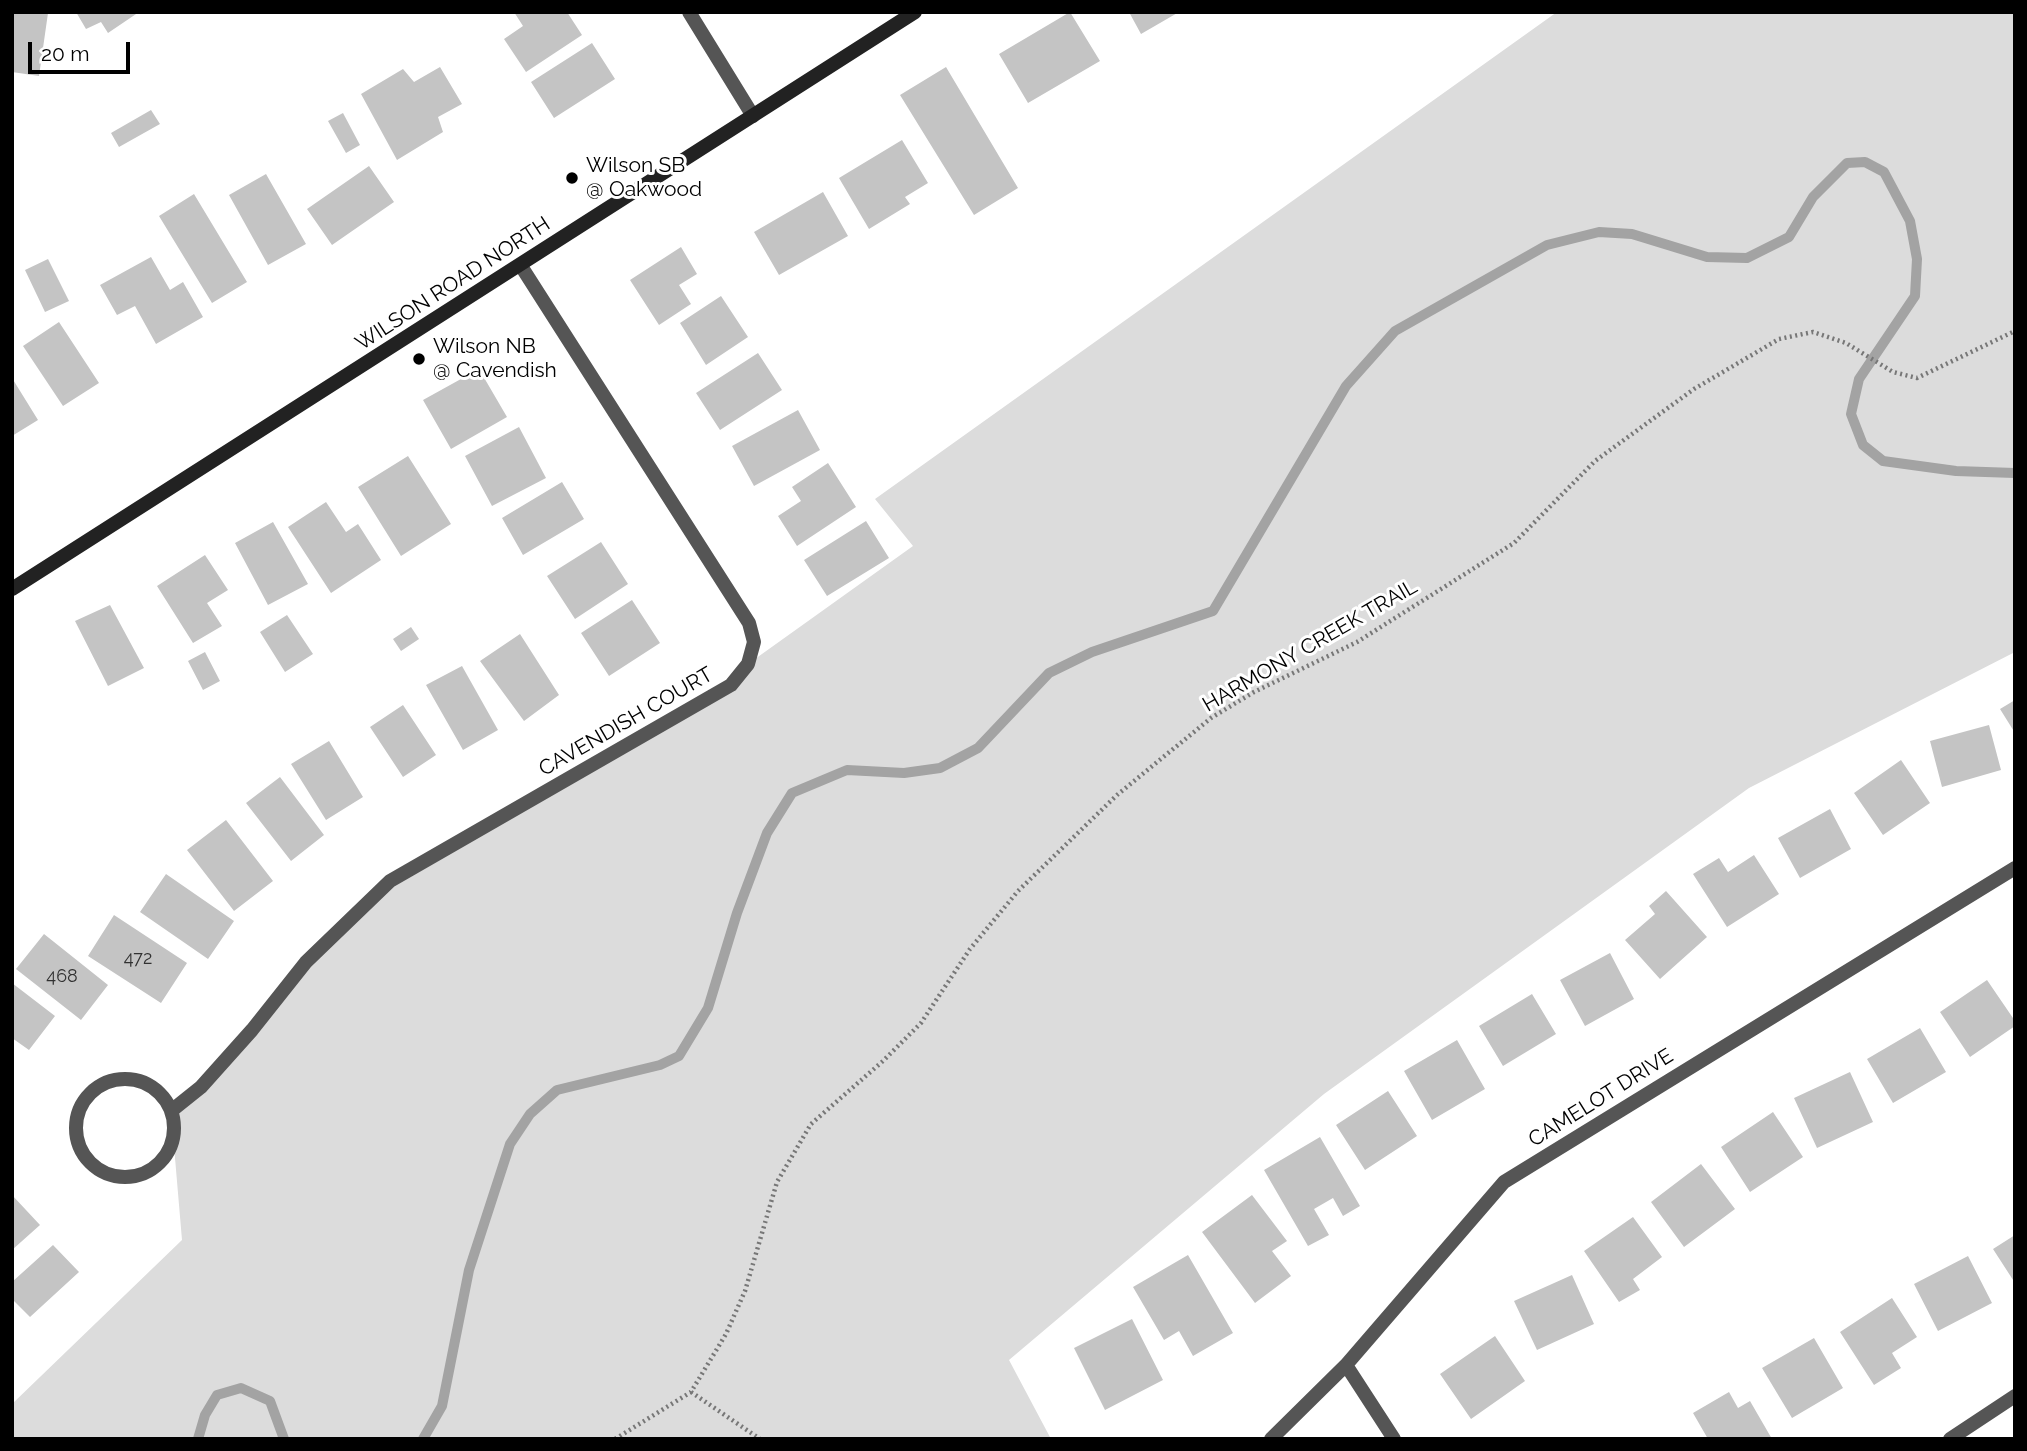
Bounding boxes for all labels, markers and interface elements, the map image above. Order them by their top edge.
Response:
scale bar [32,28,133,72]
text: 20 m [41,41,89,66]
place label: Wilson SB @ Oakwood [586,153,702,203]
marker: Wilson SB @ Oakwood [564,170,580,186]
street label: WILSON ROAD NORTH [351,212,555,356]
place label: Wilson NB @ Cavendish [433,334,557,384]
marker: Wilson NB @ Cavendish [411,351,427,367]
street label: HARMONY CREEK TRAIL [1198,574,1422,718]
street label: CAVENDISH COURT [535,662,717,782]
house number: 472 [124,948,152,970]
house number: 468 [46,966,78,988]
street label: CAMELOT DRIVE [1524,1043,1678,1153]

